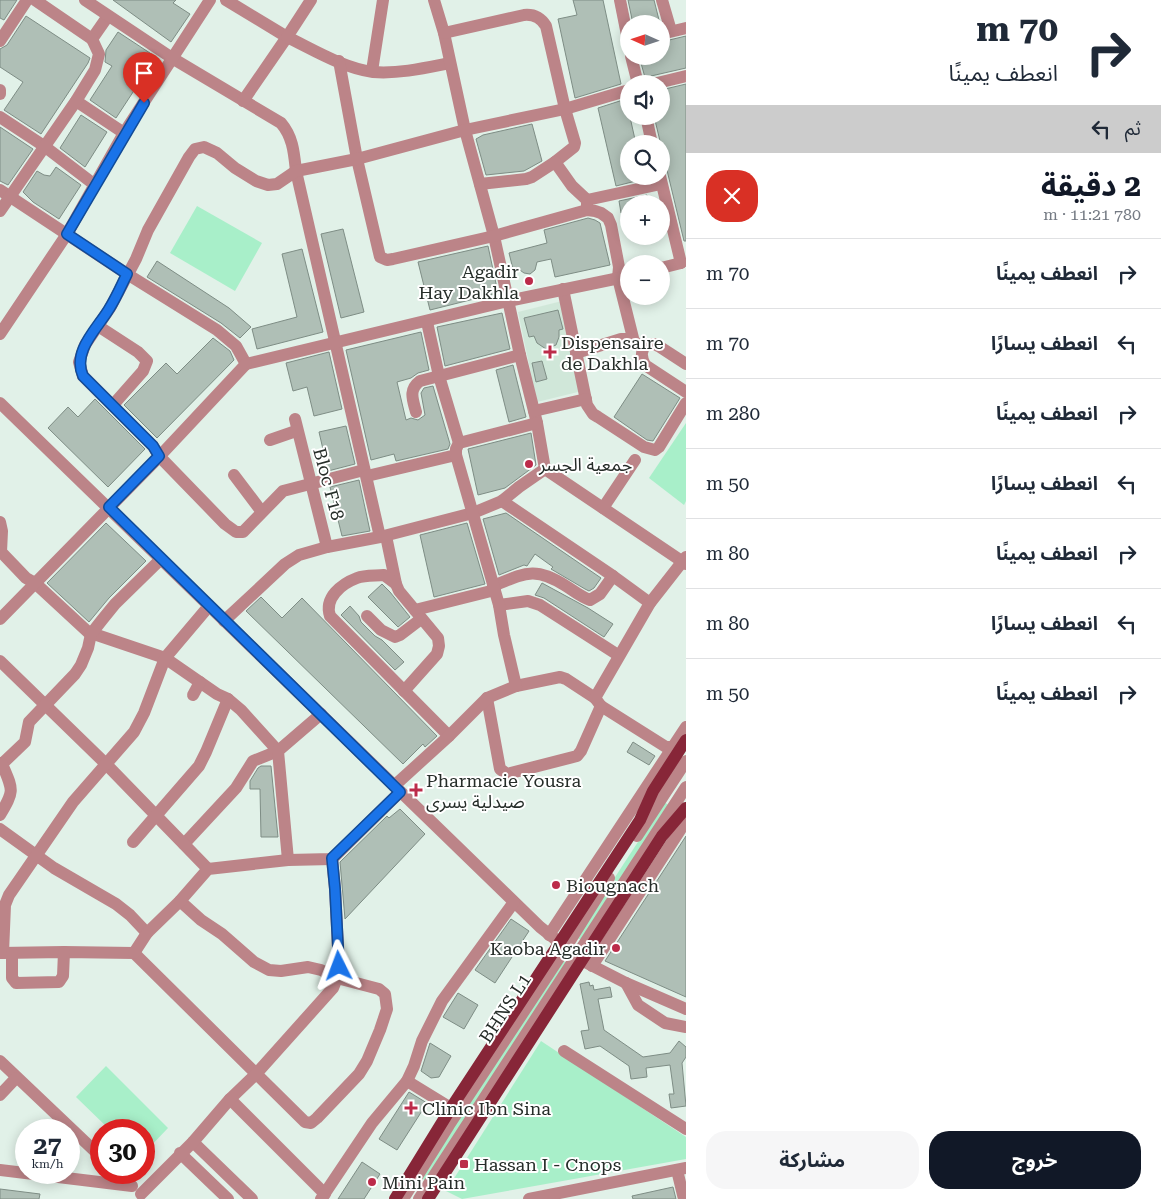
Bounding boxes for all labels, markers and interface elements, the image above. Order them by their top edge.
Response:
text: 70 m [976,9,1058,50]
north arrow [620,15,670,65]
map controls [620,15,670,305]
icon: right [1076,20,1141,85]
pin [123,52,165,103]
icon: arrive [130,59,158,87]
text: انعطف يمينًا [949,61,1058,86]
button: sound [620,75,670,125]
icon: left [1087,115,1115,143]
text: ثم [1125,117,1141,140]
button: search [620,135,670,185]
text: 2 دقيقة [1041,168,1141,203]
button: close [706,170,758,222]
button: + [620,195,670,245]
text: 780 m · 11:21 [1043,205,1141,224]
button: − [620,255,670,305]
icon: right [1113,260,1141,288]
place label: Agadir Hay Dakhla [418,261,519,303]
text: 70 m [706,262,749,285]
text: انعطف يمينًا [996,262,1098,285]
marker: Agadir Hay Dakhla [523,275,535,287]
icon: left [1113,330,1141,358]
place label: Dispensaire de Dakhla [561,332,664,374]
text: 70 m [706,332,749,355]
text: انعطف يسارًا [991,332,1098,355]
marker: Dispensaire de Dakhla [543,345,557,359]
icon: right [1113,400,1141,428]
text: 280 m [706,402,760,425]
text: انعطف يمينًا [996,402,1098,425]
street label: Bloc F18 [309,445,349,523]
place label: جمعية الجسر [538,454,632,476]
marker: جمعية الجسر [523,458,535,470]
icon: left [1113,470,1141,498]
text: 50 m [706,472,749,495]
text: انعطف يسارًا [991,472,1098,495]
icon: right [1113,540,1141,568]
text: 80 m [706,542,749,565]
text: انعطف يمينًا [996,542,1098,565]
icon: left [1113,610,1141,638]
text: 80 m [706,612,749,635]
text: انعطف يسارًا [991,612,1098,635]
icon: right [1113,680,1141,708]
text: 50 m [706,682,749,705]
text: انعطف يمينًا [996,682,1098,705]
place label: Pharmacie Yousra صيدلية يسرى [426,770,581,813]
marker: Pharmacie Yousra صيدلية يسرى [410,784,422,796]
place label: Biougnach [566,875,660,896]
marker: Biougnach [550,879,562,891]
place label: Kaoba Agadir [490,938,606,959]
position arrow [312,939,364,991]
marker: Kaoba Agadir [610,942,622,954]
street label: BHNS L1 [475,969,535,1047]
place label: Clinic Ibn Sina [422,1098,551,1119]
marker: Clinic Ibn Sina [404,1101,418,1115]
speed limit sign: 30 [90,1119,155,1184]
text: 27 [33,1131,62,1160]
button: مشاركة [706,1131,919,1189]
button: خروج [929,1131,1141,1189]
place label: Hassan I - Cnops [474,1154,621,1175]
text: km/h [31,1157,64,1171]
marker: Hassan I - Cnops [458,1158,470,1170]
place label: Mini Pain [382,1172,465,1193]
marker: Mini Pain [366,1176,378,1188]

